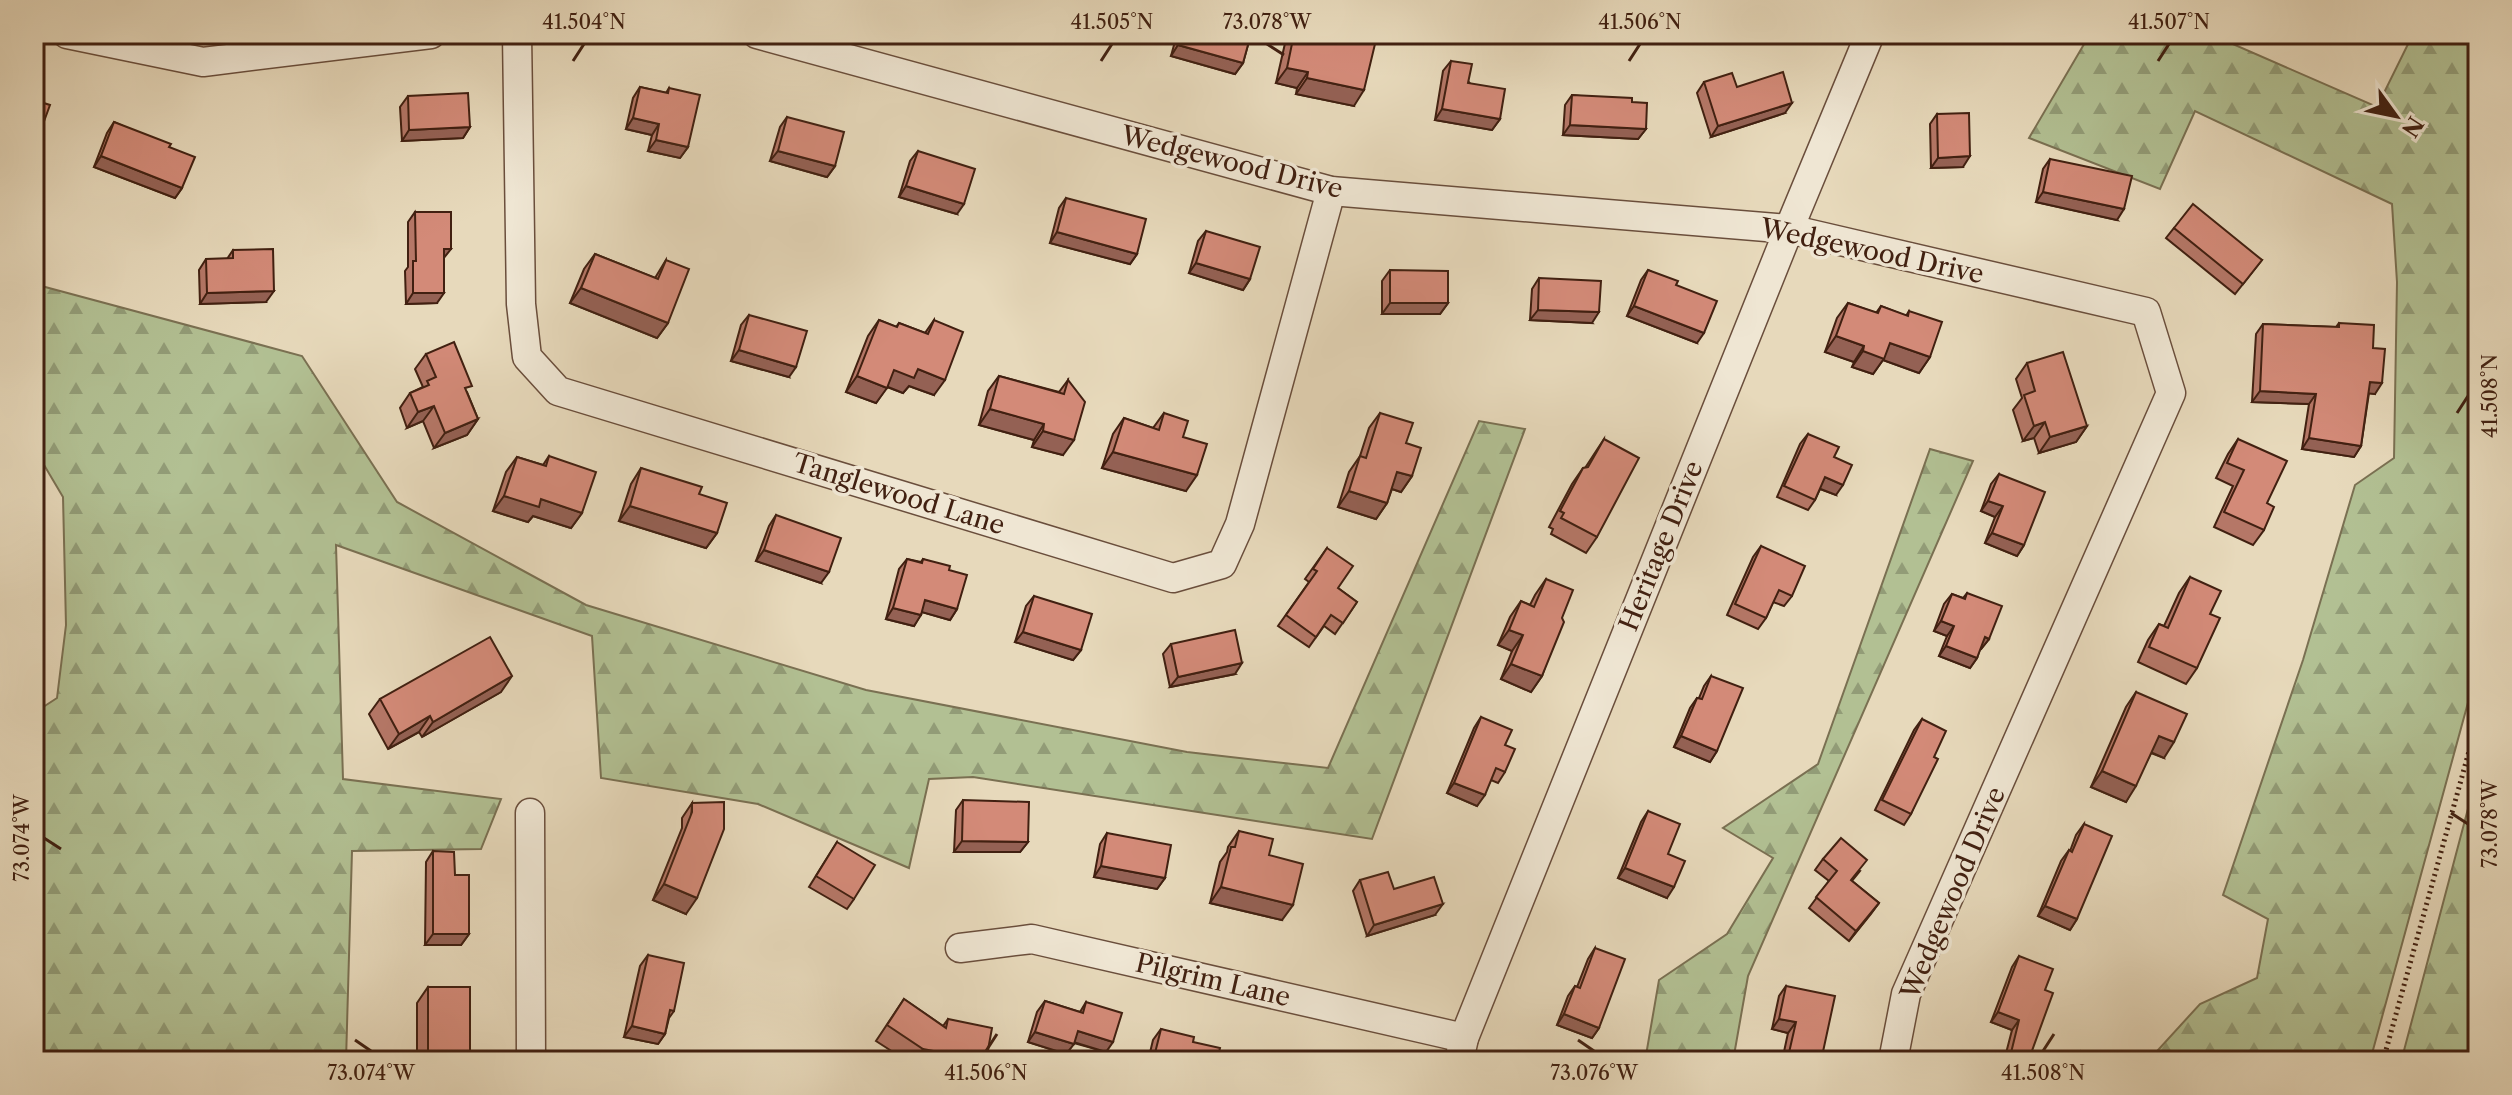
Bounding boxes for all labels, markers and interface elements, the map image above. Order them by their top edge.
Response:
text: 41.504°N [542,10,626,34]
text: 41.505°N [1071,10,1153,34]
text: 73.078°W [1223,10,1312,34]
text: 41.506°N [1598,10,1682,34]
text: 41.507°N [2128,10,2210,34]
north arrow [2356,76,2436,156]
text: N [2396,111,2429,142]
street label: Wedgewood Drive [1117,119,1346,205]
street label: Wedgewood Drive [1756,211,1987,290]
text: 41.508°N [2478,354,2502,438]
street label: Tanglewood Lane [789,447,1009,541]
street label: Heritage Drive [1612,456,1710,636]
text: 73.078°W [2478,779,2502,868]
street label: Wedgewood Drive [1893,782,2012,1005]
text: 73.074°W [10,793,34,882]
street label: Pilgrim Lane [1132,947,1294,1013]
text: 73.074°W [327,1061,416,1085]
text: 41.506°N [944,1061,1028,1085]
text: 73.076°W [1550,1061,1639,1085]
text: 41.508°N [2001,1061,2085,1085]

